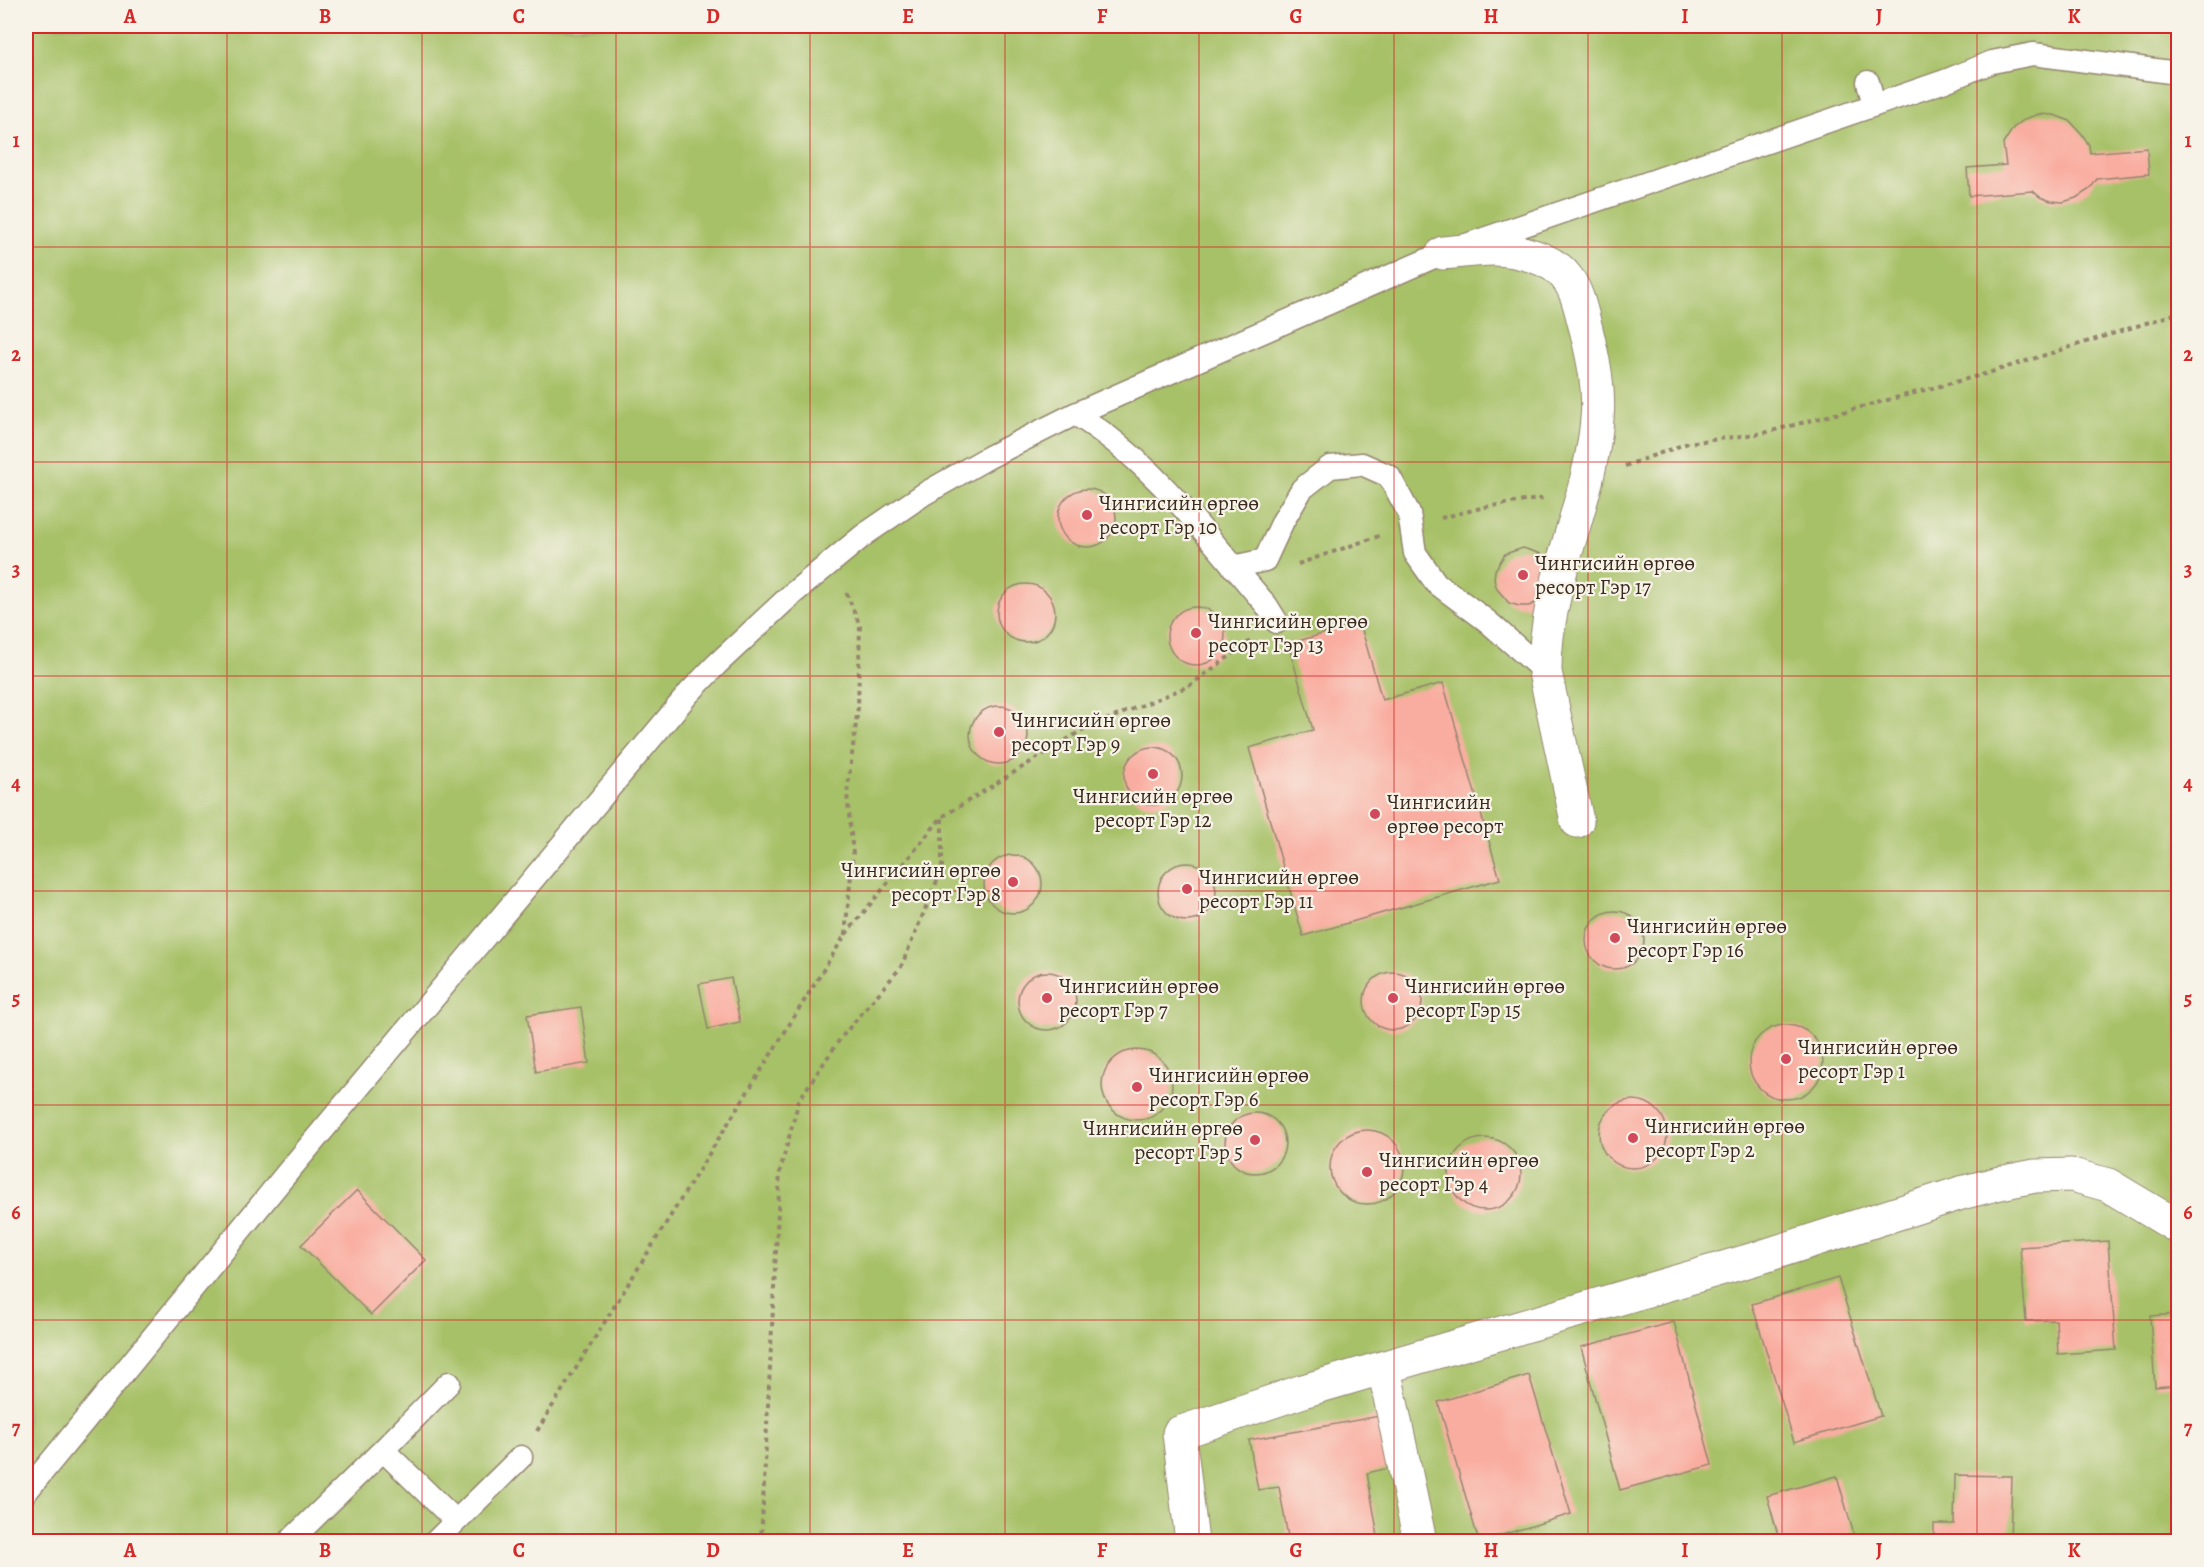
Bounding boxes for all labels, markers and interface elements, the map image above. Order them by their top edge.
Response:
text: A [123,3,137,30]
text: B [319,3,331,30]
text: C [513,3,525,30]
text: D [706,3,720,30]
text: E [902,3,914,30]
text: F [1097,3,1108,30]
text: G [1289,3,1303,30]
text: H [1484,3,1499,30]
text: I [1681,3,1689,30]
text: J [1876,3,1883,30]
text: K [2067,3,2081,30]
text: 1 [12,127,20,154]
text: 1 [2184,127,2192,154]
text: 2 [11,341,21,368]
text: 2 [2183,341,2193,368]
place label: Чингисийн өргөө ресорт Гэр 10 [1099,489,1259,541]
marker: Чингисийн өргөө ресорт Гэр 10 [1080,508,1094,522]
place label: Чингисийн өргөө ресорт Гэр 17 [1535,549,1695,601]
text: 3 [12,556,20,583]
text: 3 [2184,556,2192,583]
marker: Чингисийн өргөө ресорт Гэр 17 [1516,568,1530,582]
place label: Чингисийн өргөө ресорт Гэр 13 [1208,607,1368,659]
marker: Чингисийн өргөө ресорт Гэр 13 [1189,626,1203,640]
place label: Чингисийн өргөө ресорт Гэр 9 [1011,706,1171,758]
marker: Чингисийн өргөө ресорт Гэр 9 [992,725,1006,739]
marker: Чингисийн өргөө ресорт Гэр 12 [1146,767,1160,781]
text: 4 [11,770,21,797]
text: 4 [2183,770,2193,797]
place label: Чингисийн өргөө ресорт Гэр 12 [1073,782,1233,834]
place label: Чингисийн өргөө ресорт [1387,788,1504,840]
marker: Чингисийн өргөө ресорт [1368,807,1382,821]
place label: Чингисийн өргөө ресорт Гэр 8 [841,856,1001,908]
place label: Чингисийн өргөө ресорт Гэр 11 [1199,863,1359,915]
marker: Чингисийн өргөө ресорт Гэр 8 [1006,875,1020,889]
marker: Чингисийн өргөө ресорт Гэр 11 [1180,882,1194,896]
place label: Чингисийн өргөө ресорт Гэр 16 [1627,912,1787,964]
marker: Чингисийн өргөө ресорт Гэр 16 [1608,931,1622,945]
place label: Чингисийн өргөө ресорт Гэр 7 [1059,972,1219,1024]
place label: Чингисийн өргөө ресорт Гэр 15 [1405,972,1565,1024]
text: 5 [12,985,20,1012]
text: 5 [2184,985,2192,1012]
marker: Чингисийн өргөө ресорт Гэр 7 [1040,991,1054,1005]
marker: Чингисийн өргөө ресорт Гэр 15 [1386,991,1400,1005]
place label: Чингисийн өргөө ресорт Гэр 1 [1798,1033,1958,1085]
marker: Чингисийн өргөө ресорт Гэр 1 [1779,1052,1793,1066]
place label: Чингисийн өргөө ресорт Гэр 6 [1149,1061,1309,1113]
marker: Чингисийн өргөө ресорт Гэр 6 [1130,1080,1144,1094]
place label: Чингисийн өргөө ресорт Гэр 2 [1645,1112,1805,1164]
place label: Чингисийн өргөө ресорт Гэр 5 [1083,1114,1243,1166]
marker: Чингисийн өргөө ресорт Гэр 2 [1626,1131,1640,1145]
marker: Чингисийн өргөө ресорт Гэр 5 [1248,1133,1262,1147]
place label: Чингисийн өргөө ресорт Гэр 4 [1379,1146,1539,1198]
marker: Чингисийн өргөө ресорт Гэр 4 [1360,1165,1374,1179]
text: 6 [11,1199,21,1226]
text: 6 [2183,1199,2193,1226]
text: 7 [12,1414,21,1441]
text: 7 [2184,1414,2193,1441]
text: A [123,1537,137,1564]
text: B [319,1537,331,1564]
text: C [513,1537,525,1564]
text: D [706,1537,720,1564]
text: E [902,1537,914,1564]
text: F [1097,1537,1108,1564]
text: G [1289,1537,1303,1564]
text: H [1484,1537,1499,1564]
text: I [1681,1537,1689,1564]
text: J [1876,1537,1883,1564]
text: K [2067,1537,2081,1564]

